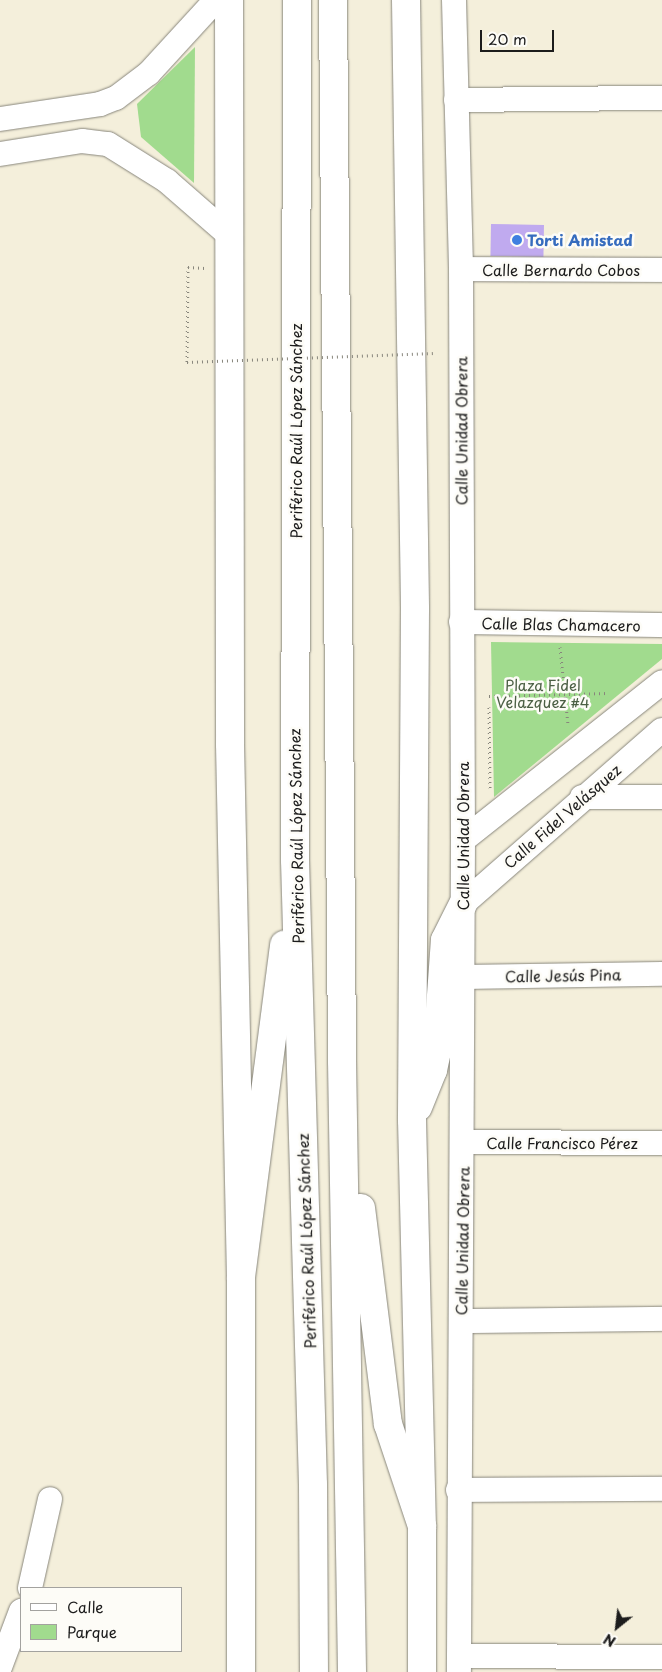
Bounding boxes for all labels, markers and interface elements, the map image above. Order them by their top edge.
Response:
scale bar [482,20,556,52]
text: 20 m [488,27,527,50]
place label: Torti Amistad [527,231,632,249]
marker: Torti Amistad [511,234,523,246]
street label: Calle Bernardo Cobos [482,261,640,279]
street label: Periférico Raúl López Sánchez [287,323,305,539]
street label: Calle Unidad Obrera [452,356,470,506]
street label: Calle Blas Chamacero [481,614,641,634]
park label: Plaza Fidel Velazquez #4 [496,675,590,710]
street label: Periférico Raúl López Sánchez [285,728,307,944]
street label: Calle Fidel Velásquez [500,760,624,872]
street label: Calle Unidad Obrera [454,761,472,911]
street label: Calle Jesús Pina [504,965,622,985]
street label: Periférico Raúl López Sánchez [293,1133,319,1349]
street label: Calle Francisco Pérez [485,1134,639,1152]
street label: Calle Unidad Obrera [452,1166,472,1316]
legend [20,1587,182,1652]
text: Calle [67,1595,104,1618]
north arrow [592,1602,642,1652]
text: Parque [67,1620,117,1643]
text: N [600,1629,619,1652]

